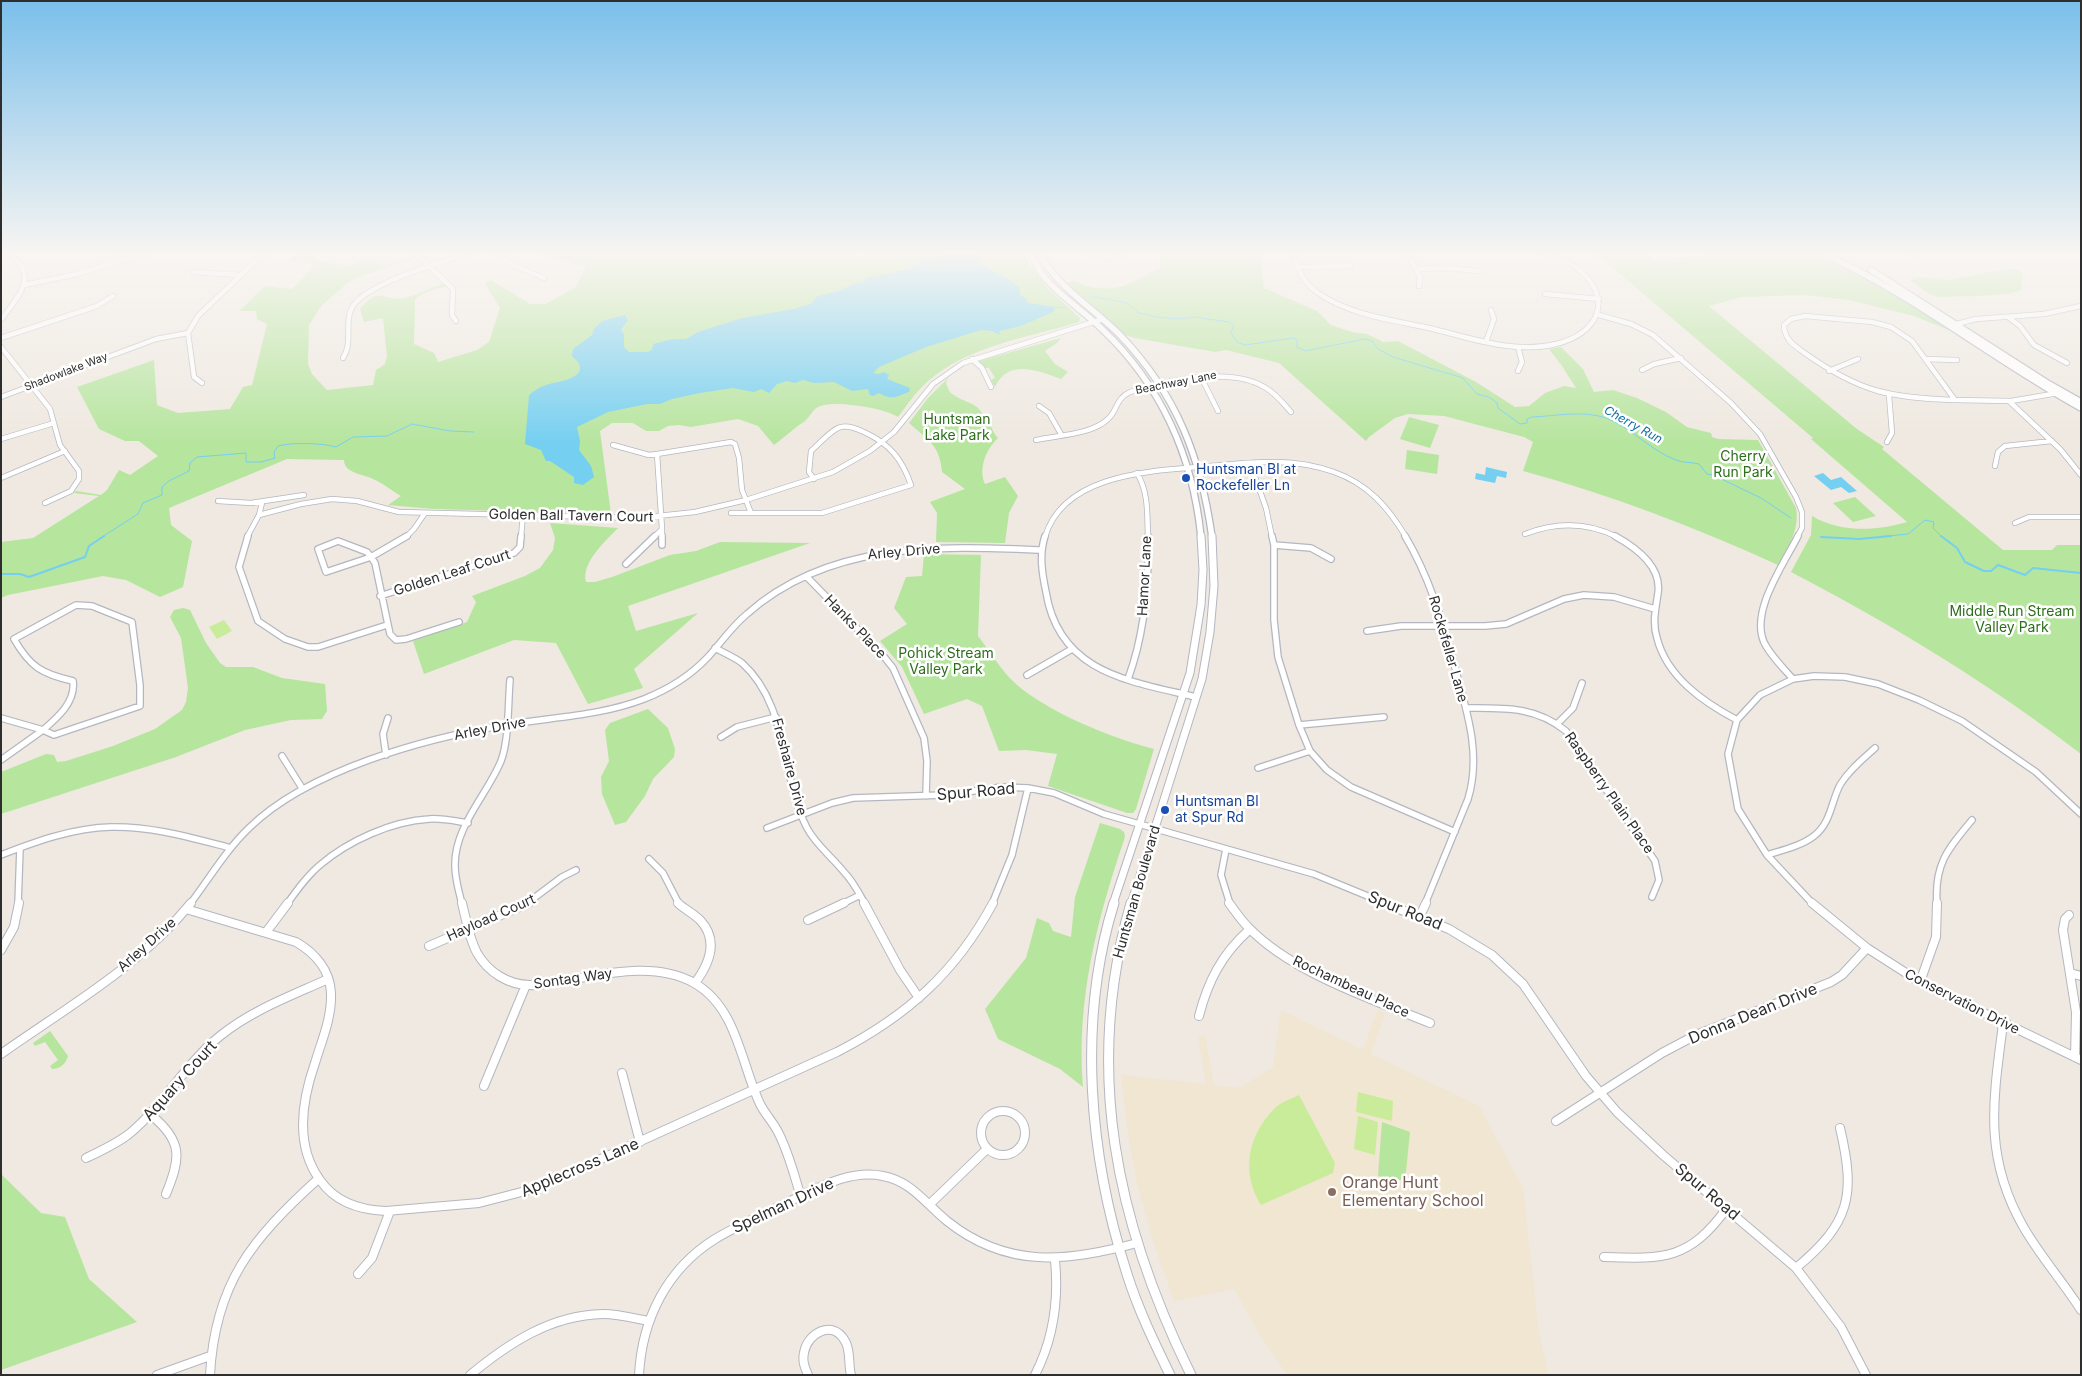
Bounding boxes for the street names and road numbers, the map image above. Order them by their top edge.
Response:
street label: Shadowlake Way [22,350,110,394]
street label: Beachway Lane [1134,369,1218,397]
street label: Golden Ball Tavern Court [488,506,654,526]
street label: Hamor Lane [1135,535,1155,617]
street label: Arley Drive [867,540,941,564]
street label: Golden Leaf Court [392,546,512,600]
street label: Hanks Place [821,592,889,662]
street label: Rockefeller Lane [1425,594,1471,704]
street label: Arley Drive [453,714,527,744]
street label: Freshaire Drive [768,717,810,817]
street label: Raspberry Plain Place [1561,729,1657,857]
street label: Spur Road [936,779,1016,805]
street label: Huntsman Boulevard [1110,824,1164,960]
street label: Spur Road [1365,887,1445,935]
street label: Hayload Court [444,891,538,945]
street label: Arley Drive [114,914,180,976]
street label: Rochambeau Place [1290,953,1412,1021]
street label: Sontag Way [533,965,613,993]
street label: Conservation Drive [1902,966,2022,1038]
street label: Donna Dean Drive [1686,979,1820,1049]
street label: Aquary Court [139,1037,221,1125]
street label: Applecross Lane [518,1134,642,1202]
street label: Spur Road [1671,1159,1743,1225]
street label: Spelman Drive [729,1174,837,1238]

